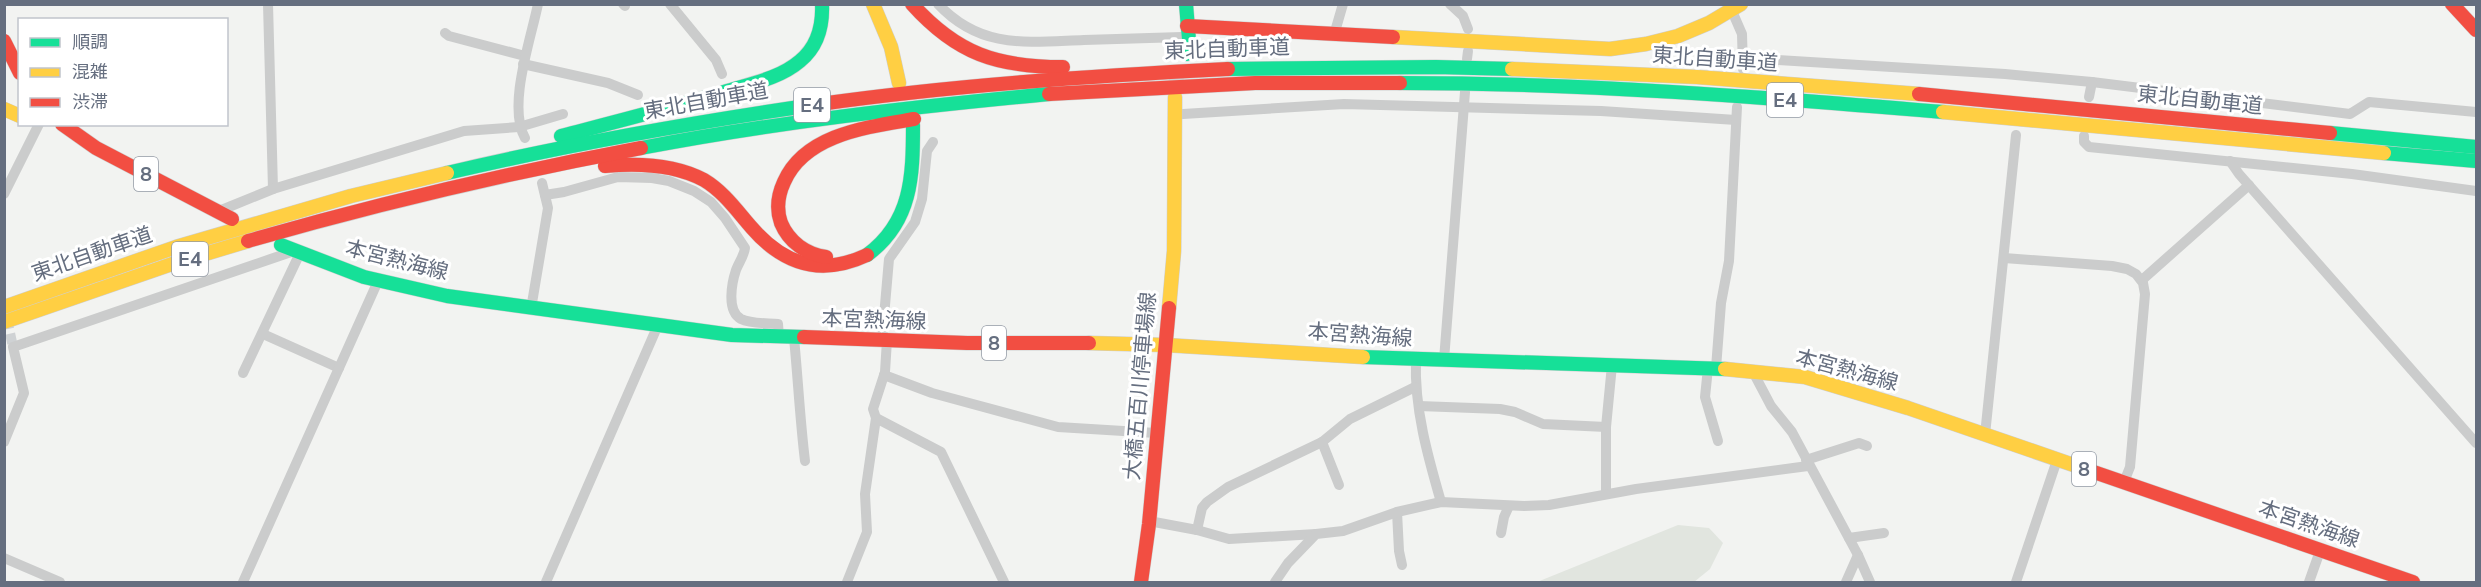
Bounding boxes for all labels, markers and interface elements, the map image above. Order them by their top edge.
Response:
legend [18,18,228,126]
text: 順調 [72,30,108,54]
street label: 東北自動車道 [1164,33,1290,65]
street label: 東北自動車道 [1651,41,1779,77]
text: 混雑 [72,60,108,84]
street label: 東北自動車道 [642,76,770,126]
street label: 東北自動車道 [2136,79,2264,121]
road number: E4 [1767,83,1803,117]
road number: E4 [794,88,830,122]
text: 渋滞 [72,90,108,114]
road number: 8 [134,157,158,191]
street label: 東北自動車道 [28,220,156,288]
street label: 本宮熱海線 [343,234,451,286]
road number: E4 [172,242,208,276]
street label: 大橋五百川停車場線 [1118,291,1162,481]
street label: 本宮熱海線 [821,304,927,336]
street label: 本宮熱海線 [1307,317,1413,353]
road number: 8 [982,326,1006,360]
street label: 本宮熱海線 [1793,343,1901,397]
road number: 8 [2072,452,2096,486]
street label: 本宮熱海線 [2255,494,2363,554]

